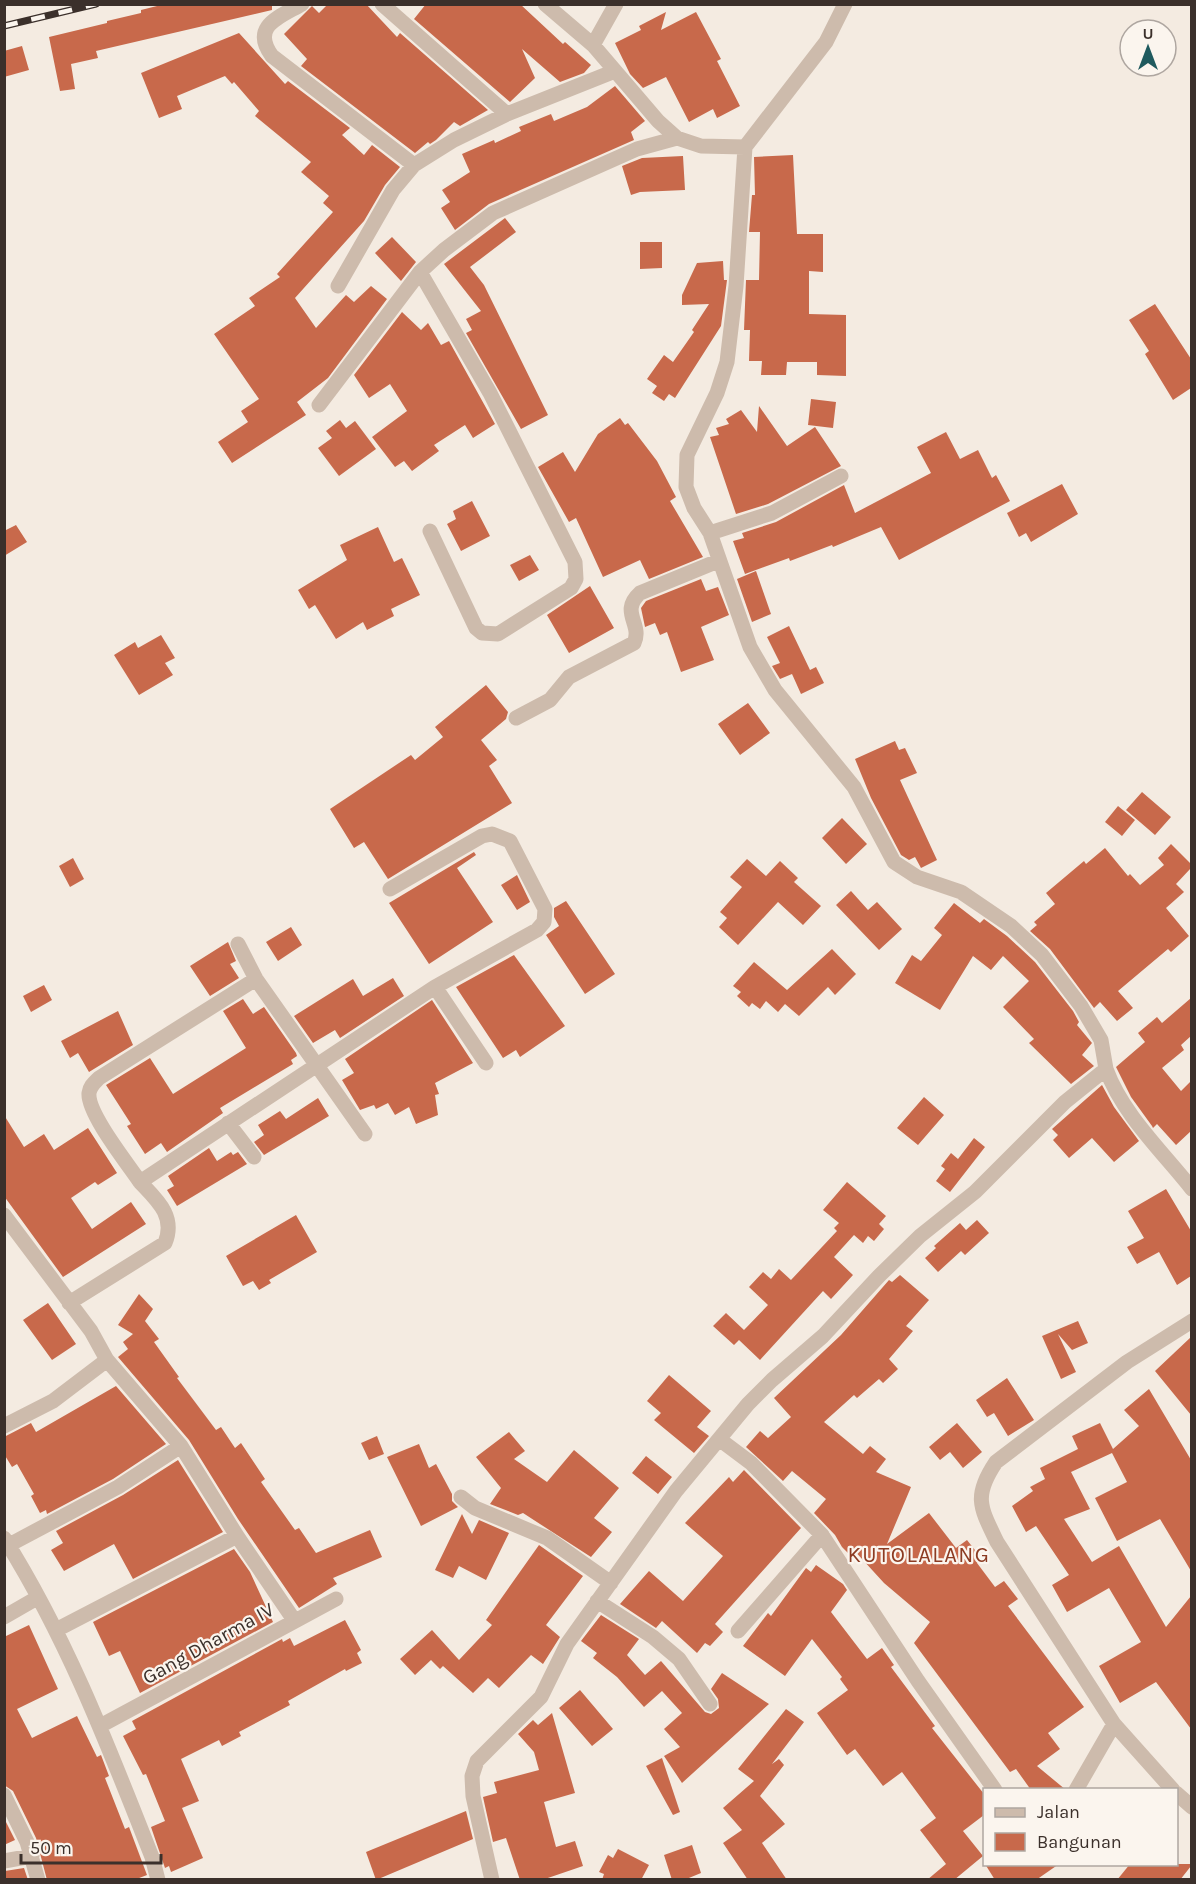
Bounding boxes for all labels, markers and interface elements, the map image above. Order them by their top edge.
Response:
north arrow [1118,18,1178,78]
text: U [1142,24,1154,43]
district label: KUTOLALANG [847,1542,991,1568]
street label: Gang Dharma IV [138,1598,278,1689]
legend [983,1788,1178,1866]
text: Jalan [1037,1801,1080,1823]
scale bar [21,1827,160,1865]
text: Bangunan [1037,1831,1122,1853]
text: 50 m [30,1837,72,1859]

